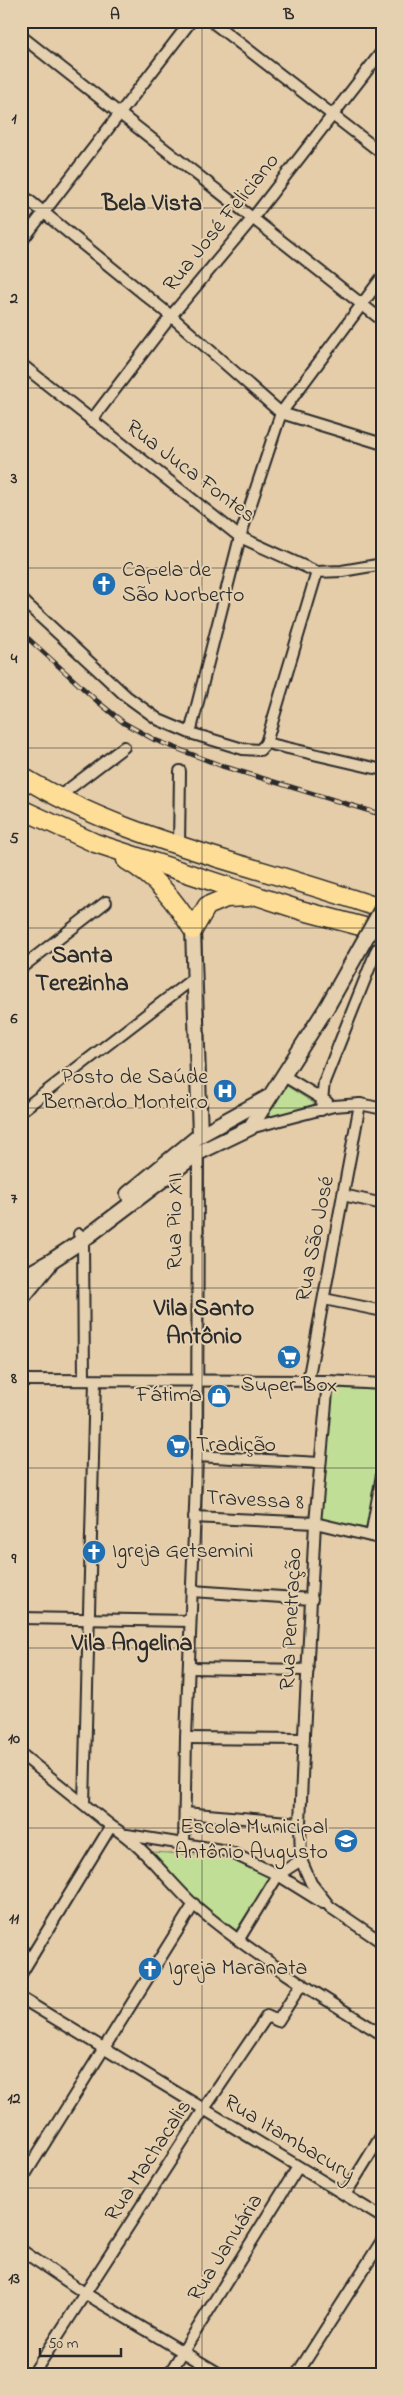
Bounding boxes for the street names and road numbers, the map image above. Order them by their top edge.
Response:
street label: Rua José Feliciano [156,147,288,299]
street label: Rua Juca Fontes [118,412,262,532]
street label: Rua Pio XII [160,1172,192,1270]
street label: Rua São José [288,1173,344,1305]
street label: Travessa 8 [205,1482,305,1520]
street label: Rua Penetração [272,1547,312,1691]
street label: Rua Itambacury [217,2087,361,2192]
street label: Rua Machacalis [97,2094,201,2228]
street label: Rua Januária [180,2188,272,2308]

